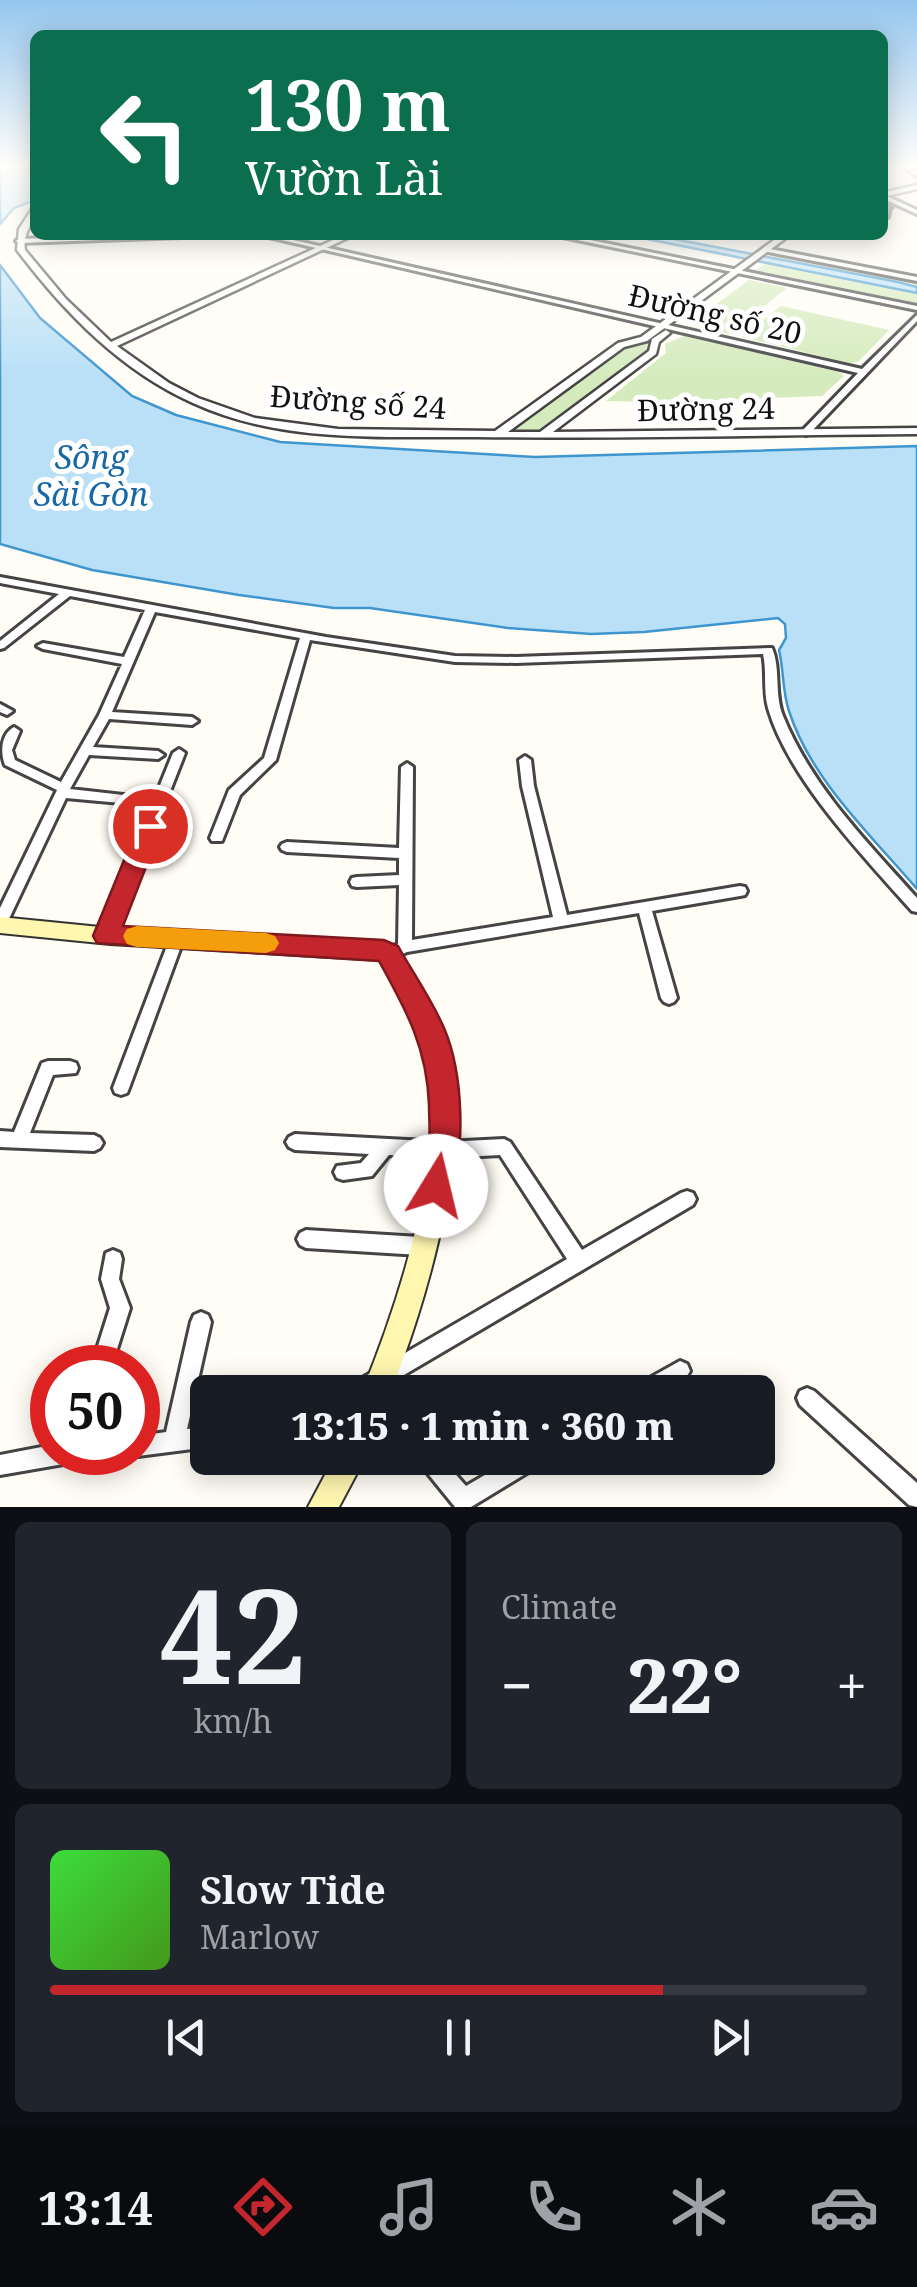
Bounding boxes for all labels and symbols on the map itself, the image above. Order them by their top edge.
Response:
street label: Đường số 20 [625,274,806,353]
street label: Đường số 24 [269,375,448,428]
street label: Đường 24 [637,387,775,430]
water label: Sông Sài Gòn [34,435,148,515]
pin [108,784,193,869]
position arrow [384,1134,488,1238]
speed limit sign: 50 [30,1345,160,1475]

